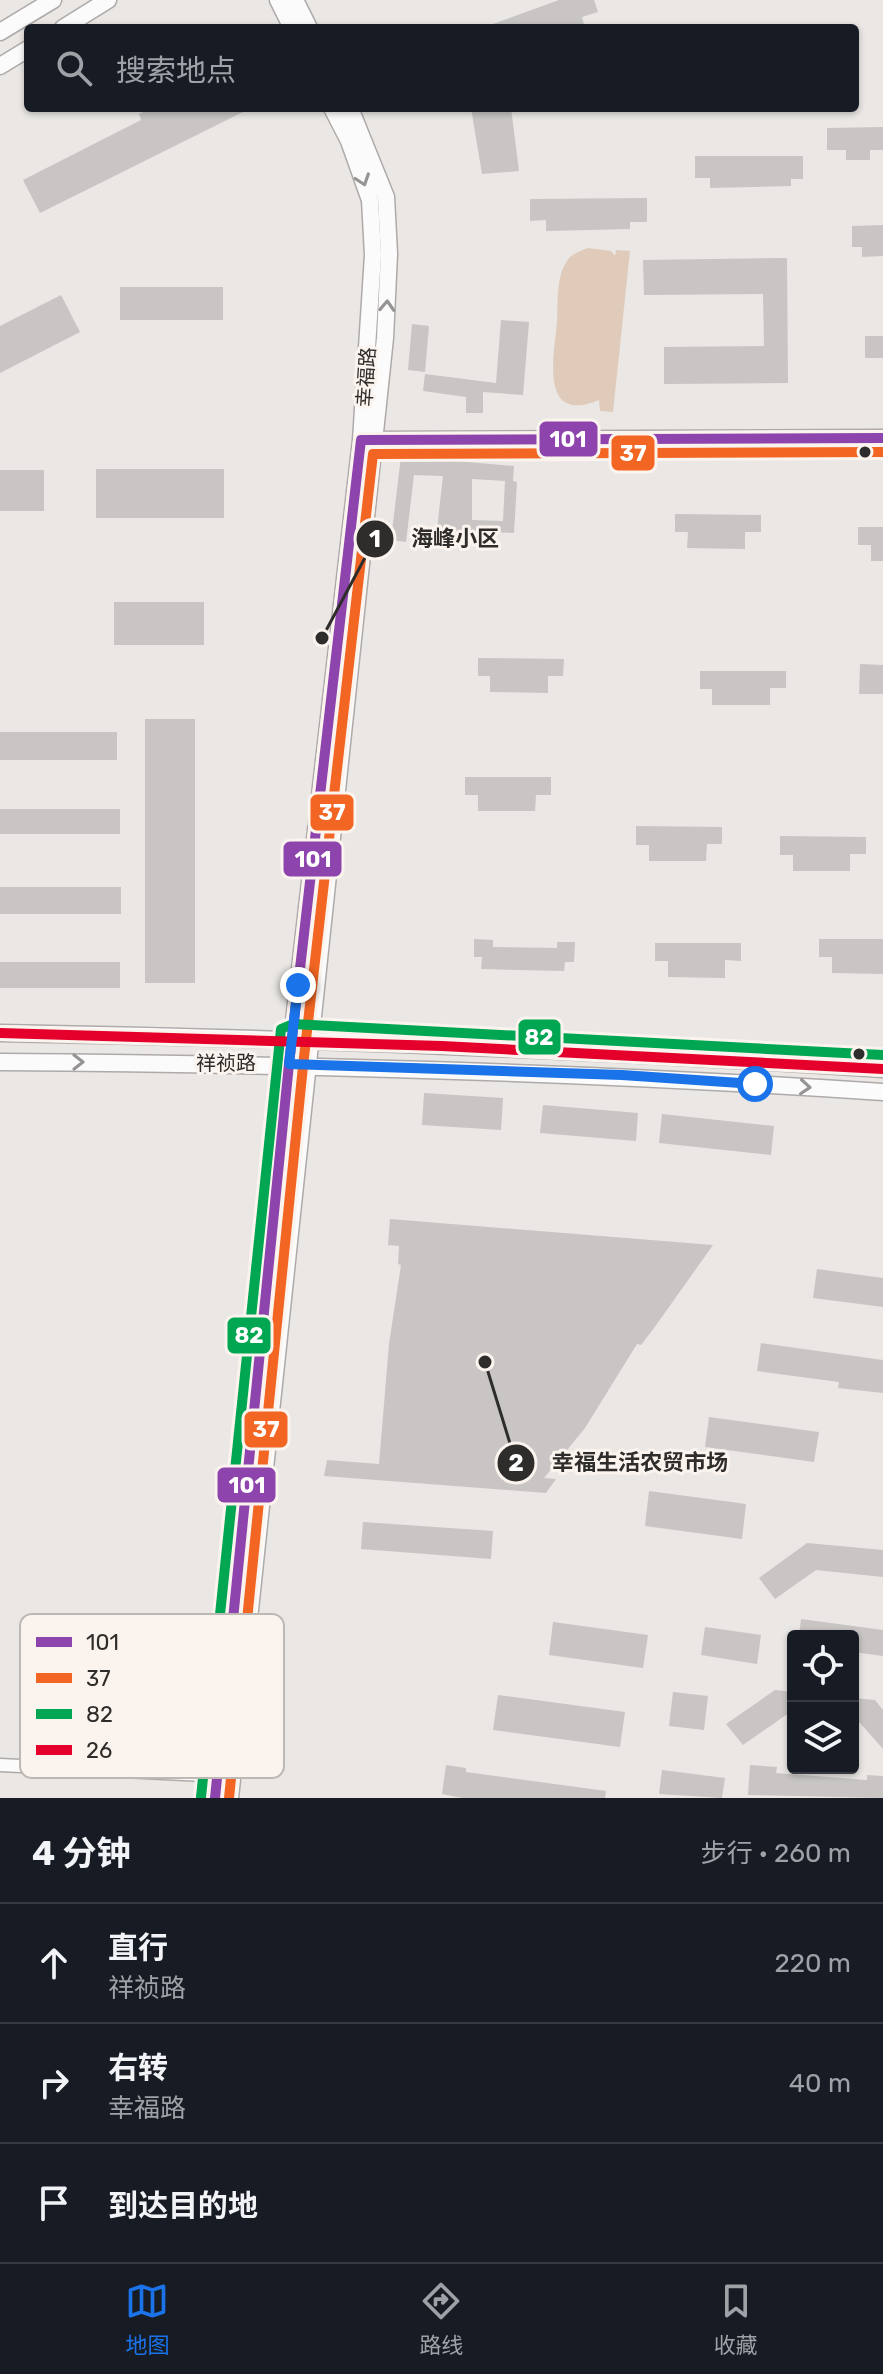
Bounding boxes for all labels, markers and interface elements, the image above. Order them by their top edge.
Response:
search box [24,24,859,112]
icon: search [52,46,96,90]
text: 搜索地点 [116,53,236,89]
one-way arrow [353,172,369,186]
one-way arrow [378,299,395,312]
street label: 幸福路 [352,346,380,408]
line badge: 101 [538,420,599,458]
text: 101 [550,426,586,453]
line badge: 37 [610,434,656,472]
text: 37 [619,440,647,467]
unlabelled marker [857,444,873,460]
callout: 海峰小区 [355,516,515,562]
text: 1 [369,525,381,553]
text: 海峰小区 [411,525,499,552]
line badge: 37 [309,793,355,832]
text: 37 [318,799,346,826]
line badge: 101 [282,840,343,878]
text: 101 [295,846,331,873]
route end [280,967,316,1003]
line badge: 82 [517,1018,562,1056]
text: 82 [524,1024,554,1051]
unlabelled marker [851,1046,867,1062]
street label: 祥祯路 [196,1051,256,1075]
one-way arrow [72,1053,85,1071]
route start [737,1066,773,1102]
one-way arrow [799,1078,812,1095]
line badge: 82 [226,1316,272,1355]
text: 82 [234,1322,264,1349]
line badge: 37 [243,1410,289,1449]
text: 37 [252,1416,280,1443]
callout: 幸福生活农贸市场 [496,1440,744,1486]
text: 2 [508,1449,524,1477]
text: 幸福生活农贸市场 [552,1449,728,1476]
line badge: 101 [216,1466,277,1504]
text: 101 [229,1472,265,1499]
legend [20,1614,284,1778]
text: 101 [86,1629,119,1656]
map controls [787,1630,859,1774]
button: locate [787,1630,859,1702]
text: 37 [86,1665,111,1692]
text: 82 [86,1701,113,1728]
button: layers [787,1702,859,1774]
text: 26 [86,1737,112,1764]
text: 4 分钟 [32,1833,130,1874]
text: 步行 · 260 m [701,1838,851,1869]
text: 直行 [108,1930,168,1966]
icon: ahead [32,1941,76,1985]
text: 220 m [774,1948,851,1979]
text: 祥祯路 [108,1973,186,2004]
text: 右转 [108,2050,168,2086]
icon: right [32,2061,76,2105]
text: 40 m [789,2068,851,2099]
text: 幸福路 [108,2093,186,2124]
icon: arrive [32,2181,76,2225]
text: 到达目的地 [108,2188,258,2224]
tab: 地图 [125,2279,169,2359]
tab: 路线 [419,2279,464,2359]
tab: 收藏 [714,2279,758,2359]

